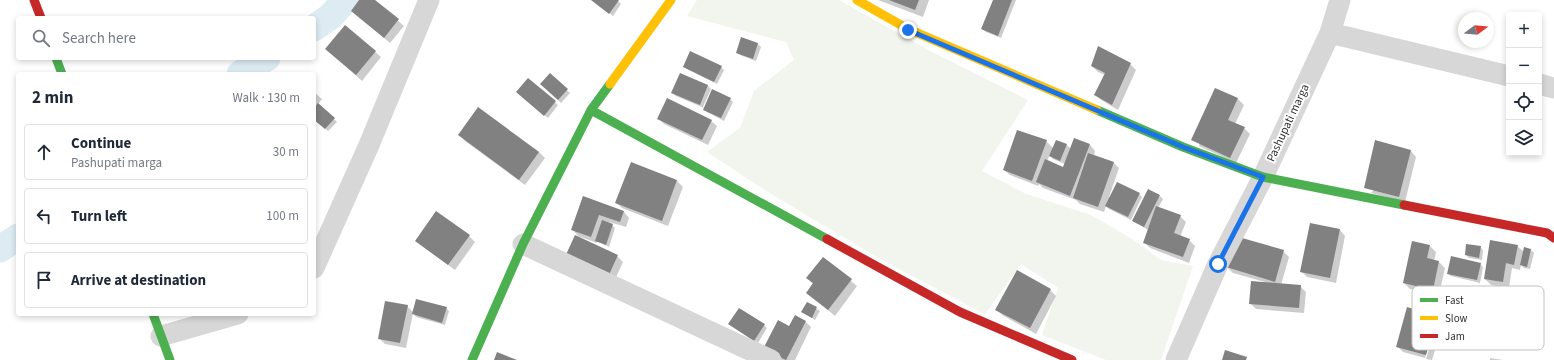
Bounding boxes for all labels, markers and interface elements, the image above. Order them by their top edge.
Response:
north arrow [1458,12,1494,48]
map controls [1506,12,1542,156]
button: + [1506,12,1542,48]
search box [16,16,316,60]
route end [899,21,917,39]
icon: search [30,27,52,49]
text: Search here [62,28,136,49]
button: − [1506,48,1542,84]
street label: Pashupati marga [1263,81,1313,165]
button: locate [1506,84,1542,120]
text: 2 min [32,86,73,110]
text: Walk · 130 m [232,89,300,107]
button: layers [1506,120,1542,156]
text: Continue [71,133,131,154]
icon: ahead [33,141,55,163]
text: 30 m [273,143,299,161]
text: Pashupati marga [71,154,162,172]
icon: left [33,205,55,227]
text: Turn left [71,206,127,227]
text: 100 m [266,207,299,225]
route start [1209,255,1227,273]
icon: arrive [33,269,55,291]
text: Arrive at destination [71,270,206,291]
legend [1412,286,1544,350]
text: Fast [1445,293,1464,308]
text: Slow [1445,311,1468,326]
text: Jam [1445,329,1465,344]

